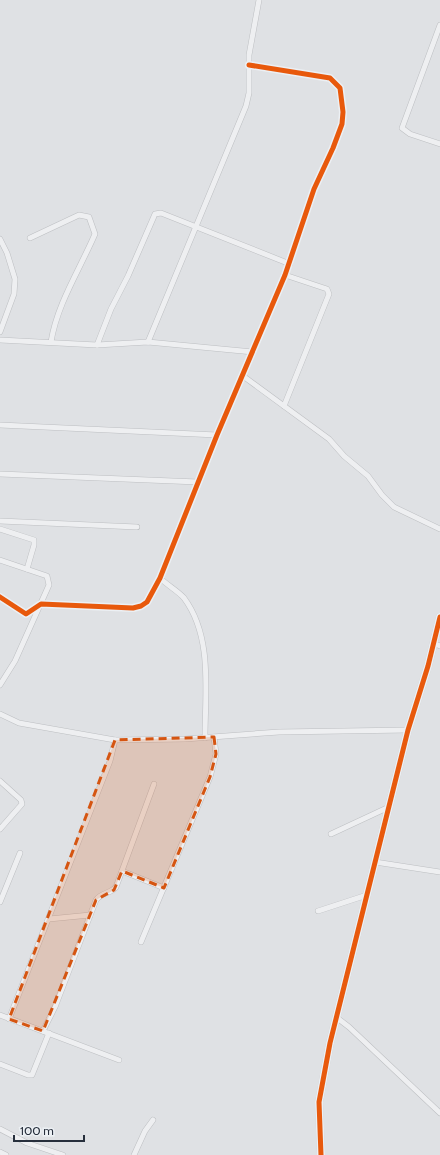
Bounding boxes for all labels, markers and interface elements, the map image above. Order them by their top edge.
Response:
scale bar [14,1117,84,1143]
text: 100 m [20,1123,54,1138]

